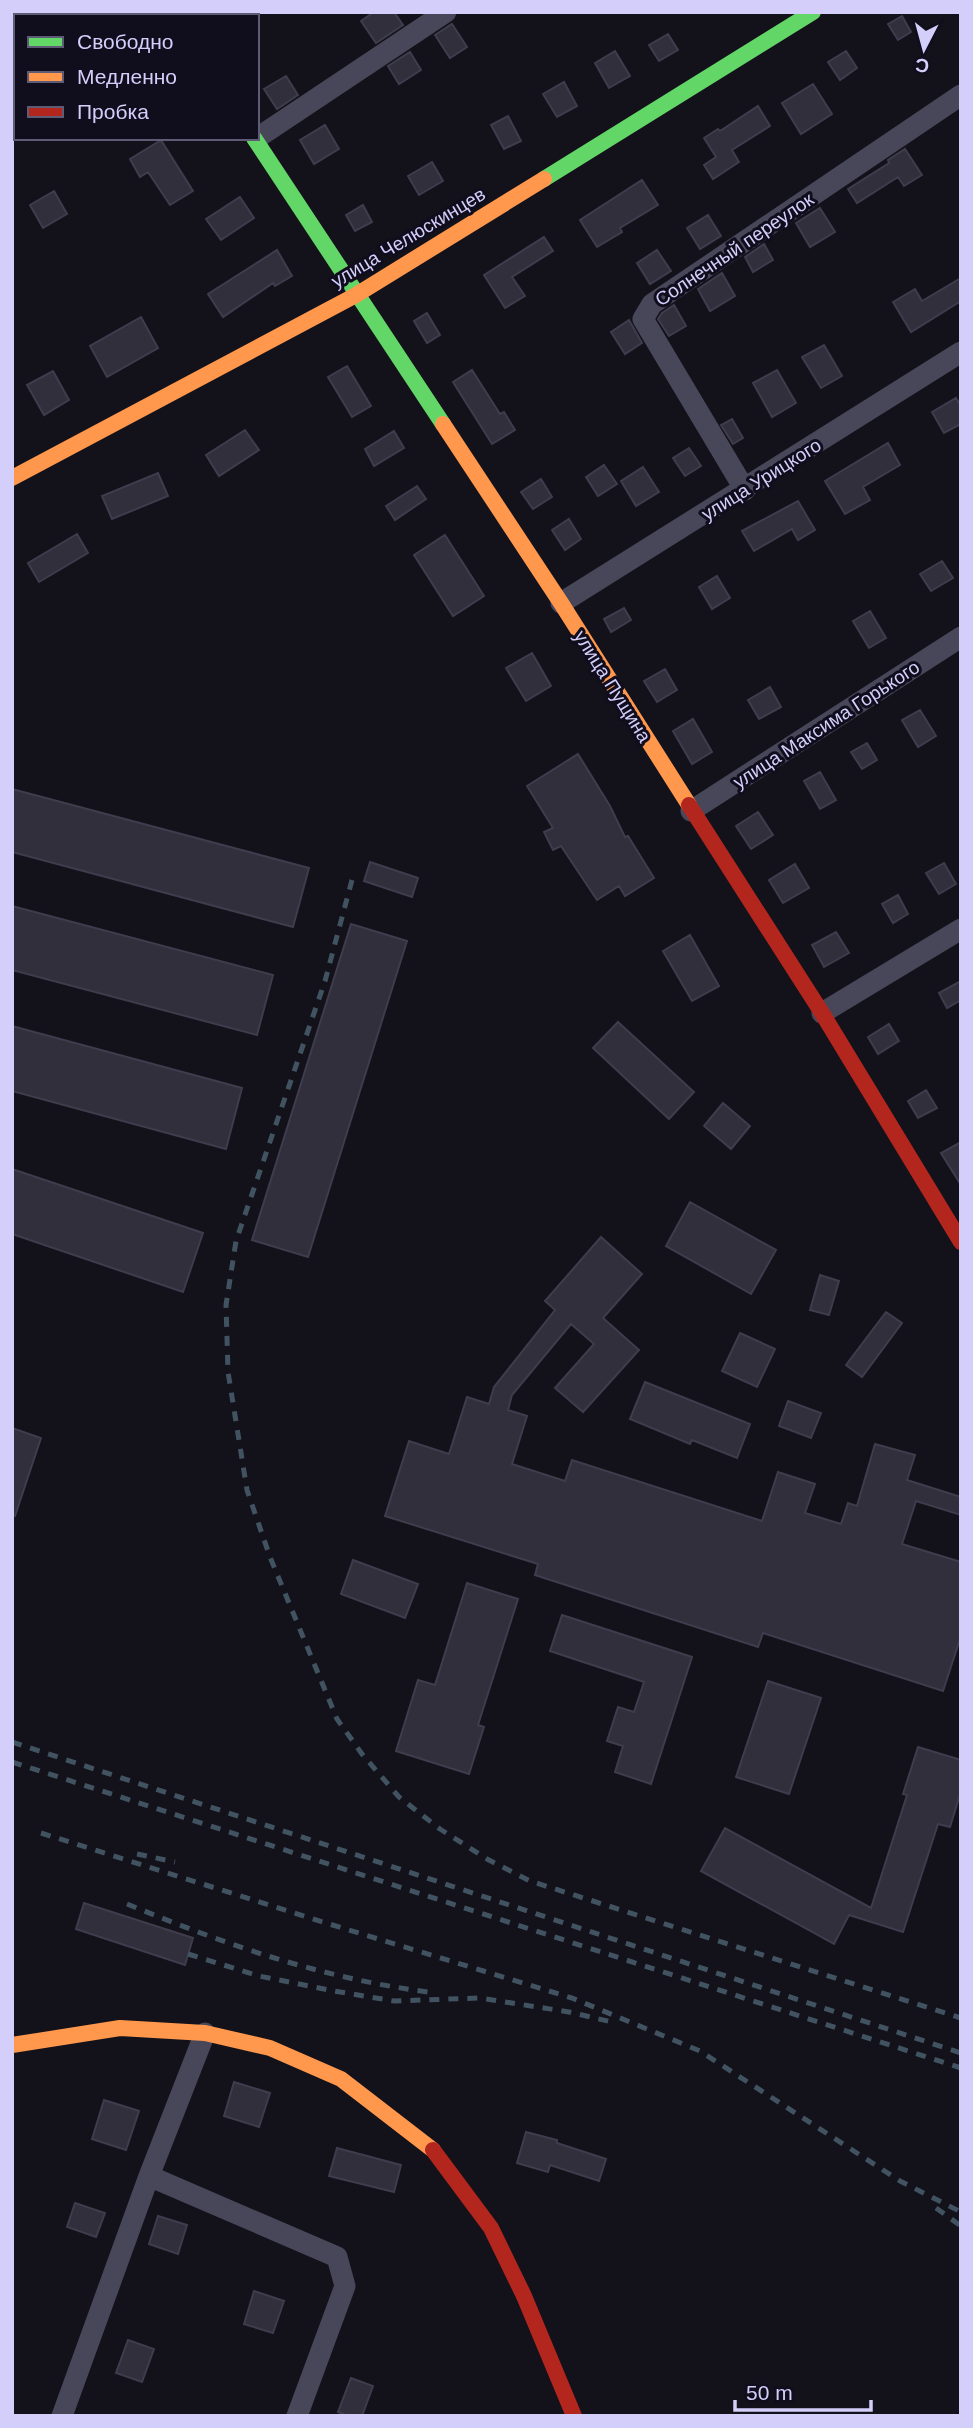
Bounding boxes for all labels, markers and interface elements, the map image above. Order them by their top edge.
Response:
legend [14,14,259,140]
north arrow [889,14,959,84]
text: Свободно [77,30,174,53]
text: С [914,54,930,77]
text: Медленно [77,65,177,88]
text: Пробка [77,100,149,123]
street label: улица Челюскинцев [328,183,489,292]
street label: Солнечный переулок [651,188,818,310]
street label: улица Урицкого [698,434,825,525]
street label: улица Пущина [570,626,656,746]
street label: улица Максима Горького [729,656,923,793]
scale bar [735,2368,872,2412]
text: 50 m [746,2381,793,2404]

